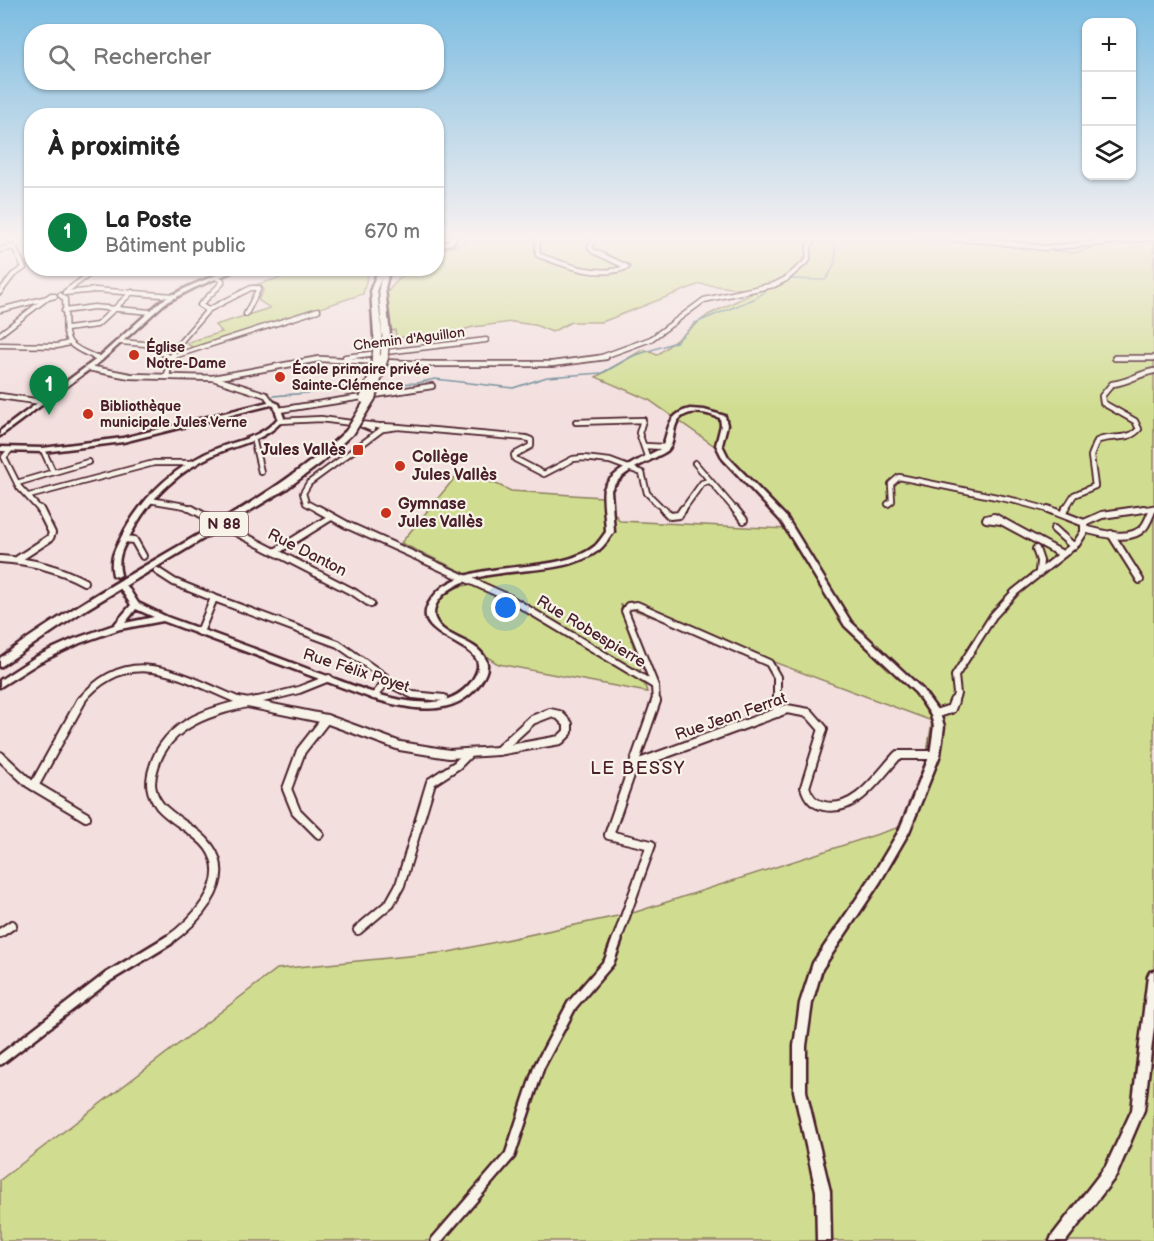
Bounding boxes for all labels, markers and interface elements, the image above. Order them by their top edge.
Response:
map controls [1082,18,1136,180]
button: + [1082,18,1136,72]
search box [24,24,444,90]
icon: search [45,41,78,74]
text: Rechercher [93,44,211,71]
button: − [1082,72,1136,126]
button: layers [1082,126,1136,180]
text: À proximité [48,132,180,163]
text: La Poste [105,207,192,234]
text: 1 [63,220,72,244]
text: 670 m [364,220,420,244]
text: Bâtiment public [105,234,246,258]
street label: Chemin d'Aguillon [352,324,466,354]
place label: Église Notre-Dame [146,337,226,372]
marker: Église Notre-Dame [127,348,141,362]
place label: École primaire privée Sainte-Clémence [292,359,429,394]
pin: 1 [29,366,68,415]
marker: École primaire privée Sainte-Clémence [273,370,287,384]
place label: Bibliothèque municipale Jules Verne [100,398,247,431]
marker: Bibliothèque municipale Jules Verne [81,407,95,421]
place label: Jules Vallès [261,441,346,460]
marker: Jules Vallès [351,443,365,457]
place label: Collège Jules Vallès [412,448,497,485]
marker: Collège Jules Vallès [393,459,407,473]
place label: Gymnase Jules Vallès [398,495,483,532]
marker: Gymnase Jules Vallès [379,506,393,520]
road number: N 88 [200,512,248,536]
street label: Rue Danton [264,525,350,581]
street label: Rue Robespierre [533,592,650,672]
your location [491,593,520,622]
street label: Rue Félix Poyet [300,645,412,697]
street label: Rue Jean Ferrat [673,689,789,745]
district label: LE BESSY [590,758,686,779]

